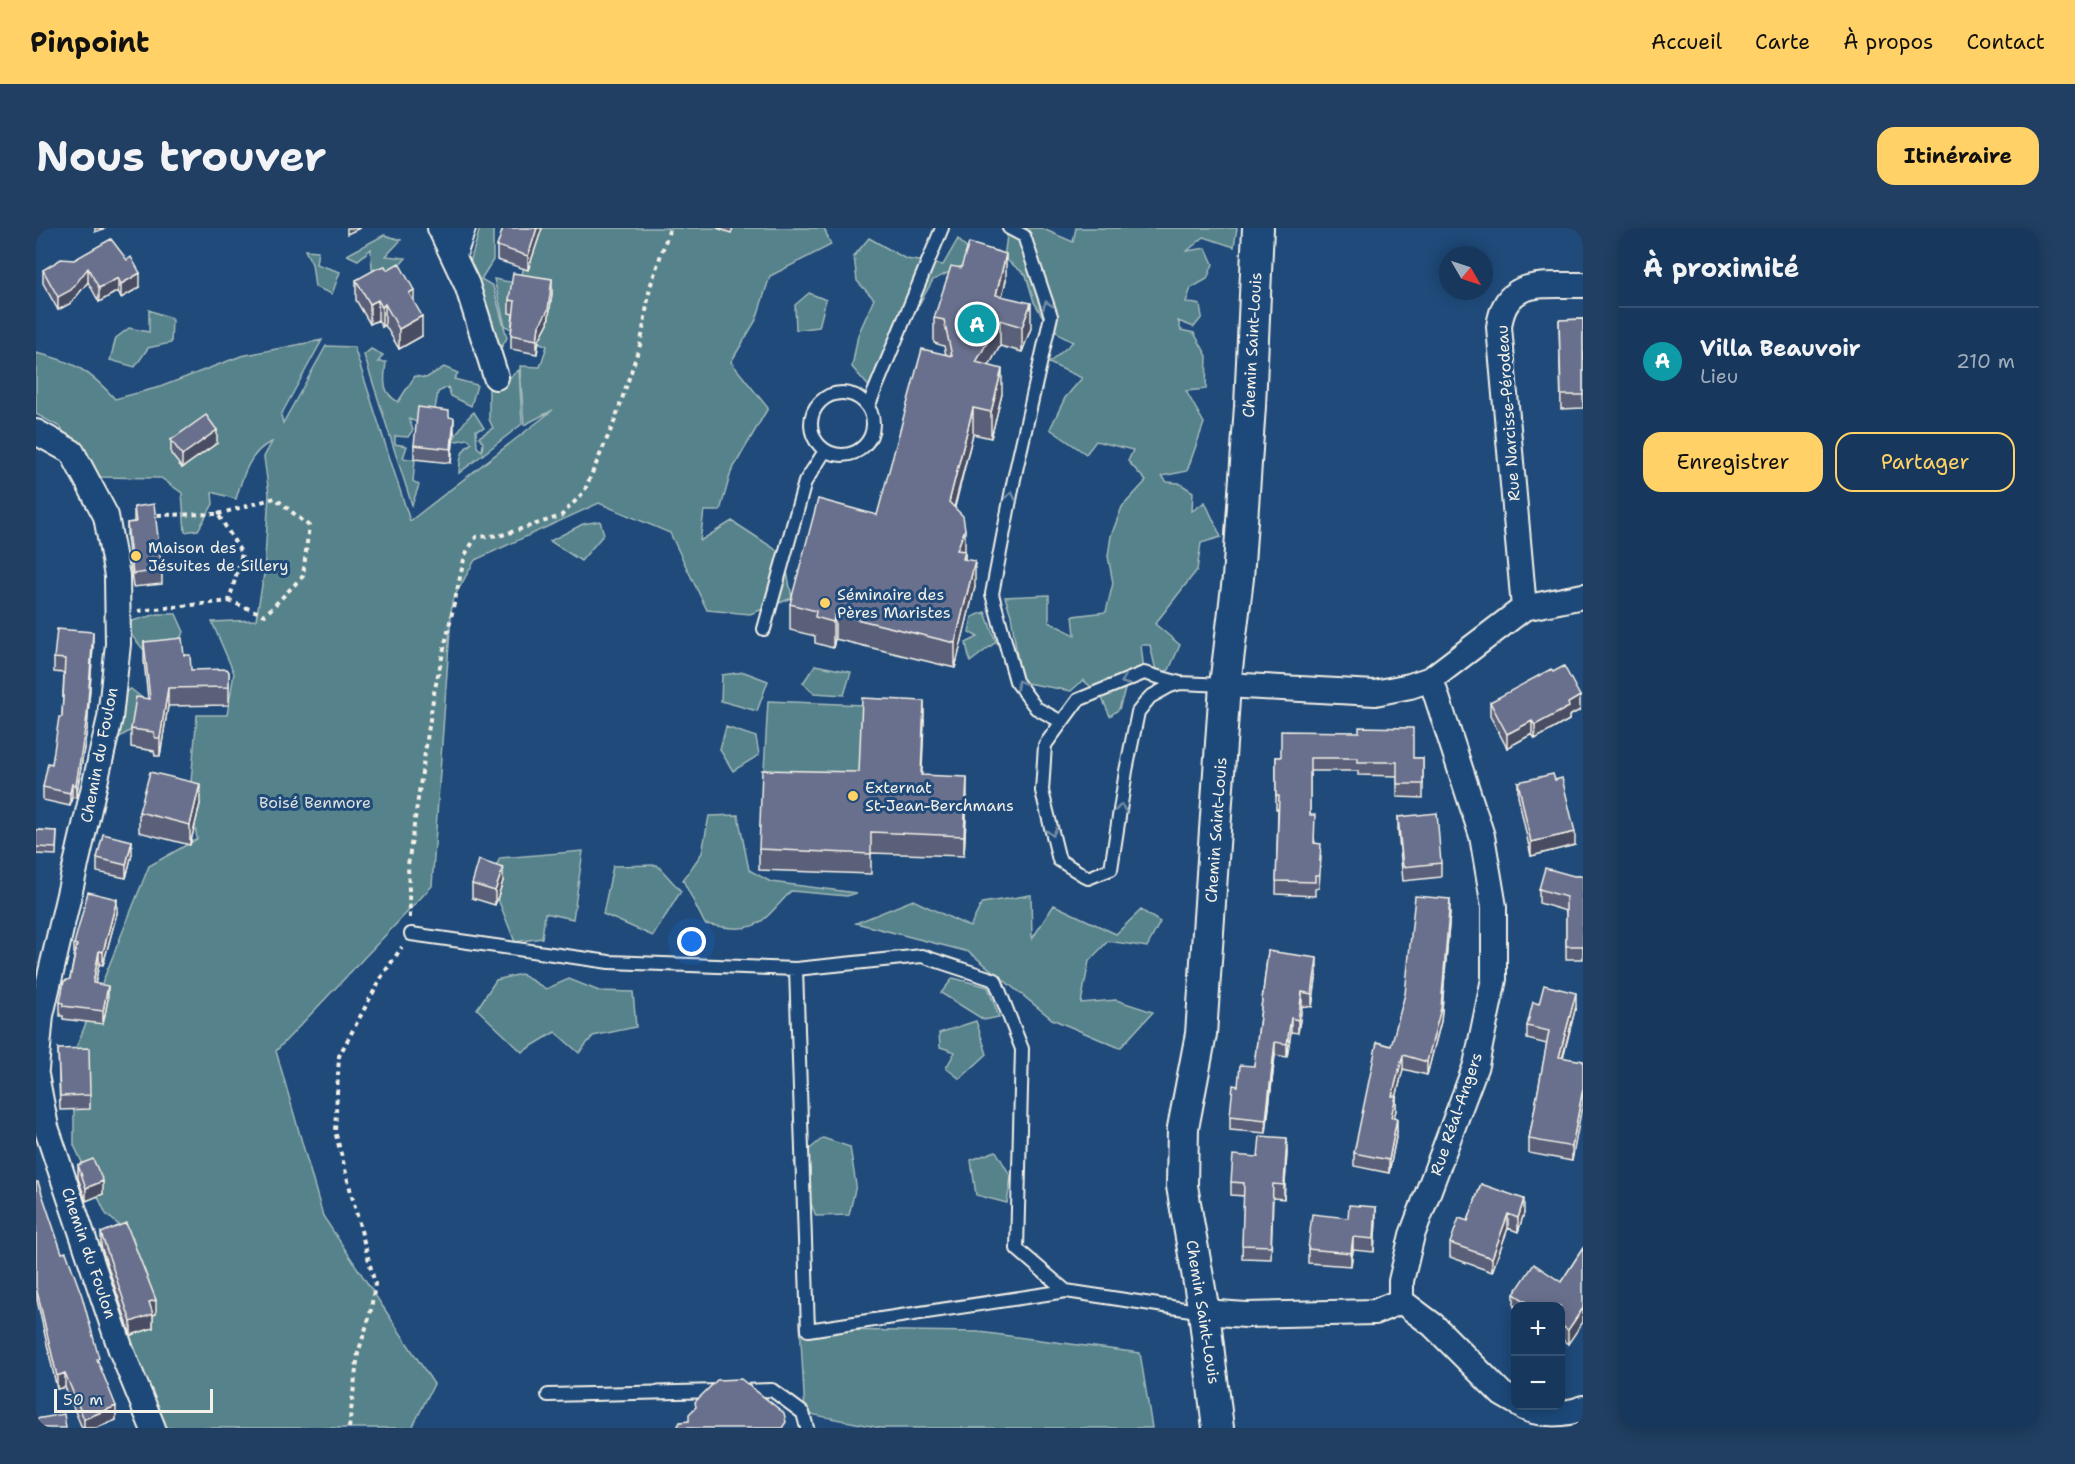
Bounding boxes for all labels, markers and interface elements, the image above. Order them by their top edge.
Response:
text: Pinpoint [30,23,149,61]
text: Accueil [1651,28,1722,56]
text: Carte [1755,28,1810,56]
text: À propos [1843,28,1933,56]
text: Contact [1966,28,2045,56]
button: Itinéraire [1877,127,2039,185]
text: Nous trouver [36,128,326,184]
north arrow [1439,246,1493,300]
text: À proximité [1643,250,1799,285]
street label: Chemin Saint-Louis [1238,272,1266,418]
one-way arrow [1042,300,1055,311]
pin: A [958,302,996,346]
street label: Rue Narcisse-Pérodeau [1491,324,1525,502]
text: Villa Beauvoir [1700,334,1861,363]
text: A [1655,348,1670,374]
text: 210 m [1956,348,2015,374]
text: Lieu [1700,363,1738,389]
button: Enregistrer [1643,432,1823,492]
button: Partager [1835,432,2015,492]
one-way arrow [1004,491,1017,501]
place label: Maison des Jésuites de Sillery [148,537,288,576]
marker: Maison des Jésuites de Sillery [129,549,143,563]
place label: Séminaire des Pères Maristes [837,584,951,623]
marker: Séminaire des Pères Maristes [818,596,832,610]
one-way arrow [1120,674,1131,686]
one-way arrow [1016,680,1027,690]
street label: Chemin du Foulon [76,685,122,824]
street label: Chemin Saint-Louis [1200,756,1232,903]
place label: Externat St-Jean-Berchmans [865,777,1014,816]
marker: Externat St-Jean-Berchmans [846,789,860,803]
park label: Boisé Benmore [259,792,371,813]
one-way arrow [1114,803,1127,812]
one-way arrow [1045,827,1058,837]
your location [677,927,706,956]
street label: Rue Réal-Angers [1425,1049,1487,1178]
street label: Chemin du Foulon [57,1185,121,1322]
street label: Chemin Saint-Louis [1181,1238,1225,1386]
map controls [1511,1302,1565,1410]
button: + [1511,1302,1565,1356]
button: − [1511,1356,1565,1410]
scale bar [54,1386,213,1414]
text: 50 m [63,1389,103,1410]

